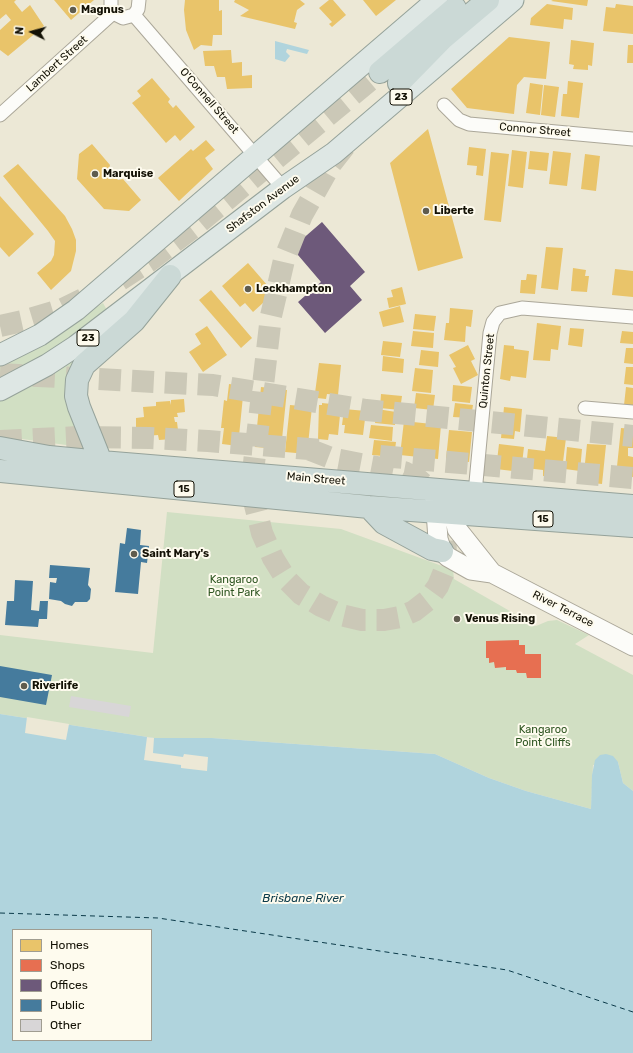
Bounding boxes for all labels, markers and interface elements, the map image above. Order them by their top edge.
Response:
place label: Magnus [81,3,124,17]
marker: Magnus [68,5,78,15]
north arrow [12,12,52,52]
text: N [13,26,26,35]
street label: Lambert Street [24,33,90,95]
street label: O'Connell Street [177,65,241,137]
road number: 23 [390,89,412,105]
street label: Connor Street [499,120,571,140]
place label: Marquise [103,167,153,181]
marker: Marquise [90,169,100,179]
street label: Shafston Avenue [224,172,302,236]
place label: Liberte [434,204,474,218]
marker: Liberte [421,206,431,216]
place label: Leckhampton [256,282,332,296]
marker: Leckhampton [243,284,253,294]
road number: 23 [77,330,99,346]
street label: Quinton Street [477,333,497,409]
street label: Main Street [286,470,346,488]
road number: 15 [174,481,194,497]
road number: 15 [533,511,553,527]
place label: Saint Mary's [142,547,209,561]
marker: Saint Mary's [129,549,139,559]
park label: Kangaroo Point Park [208,573,260,599]
street label: River Terrace [530,588,596,630]
place label: Venus Rising [465,612,535,626]
marker: Venus Rising [452,614,462,624]
place label: Riverlife [32,679,78,693]
marker: Riverlife [19,681,29,691]
park label: Kangaroo Point Cliffs [515,723,571,749]
water label: Brisbane River [262,892,344,906]
legend [12,929,152,1041]
text: Homes [50,938,89,952]
text: Shops [50,958,85,972]
text: Offices [50,978,88,992]
text: Public [50,998,85,1012]
text: Other [50,1018,81,1032]

